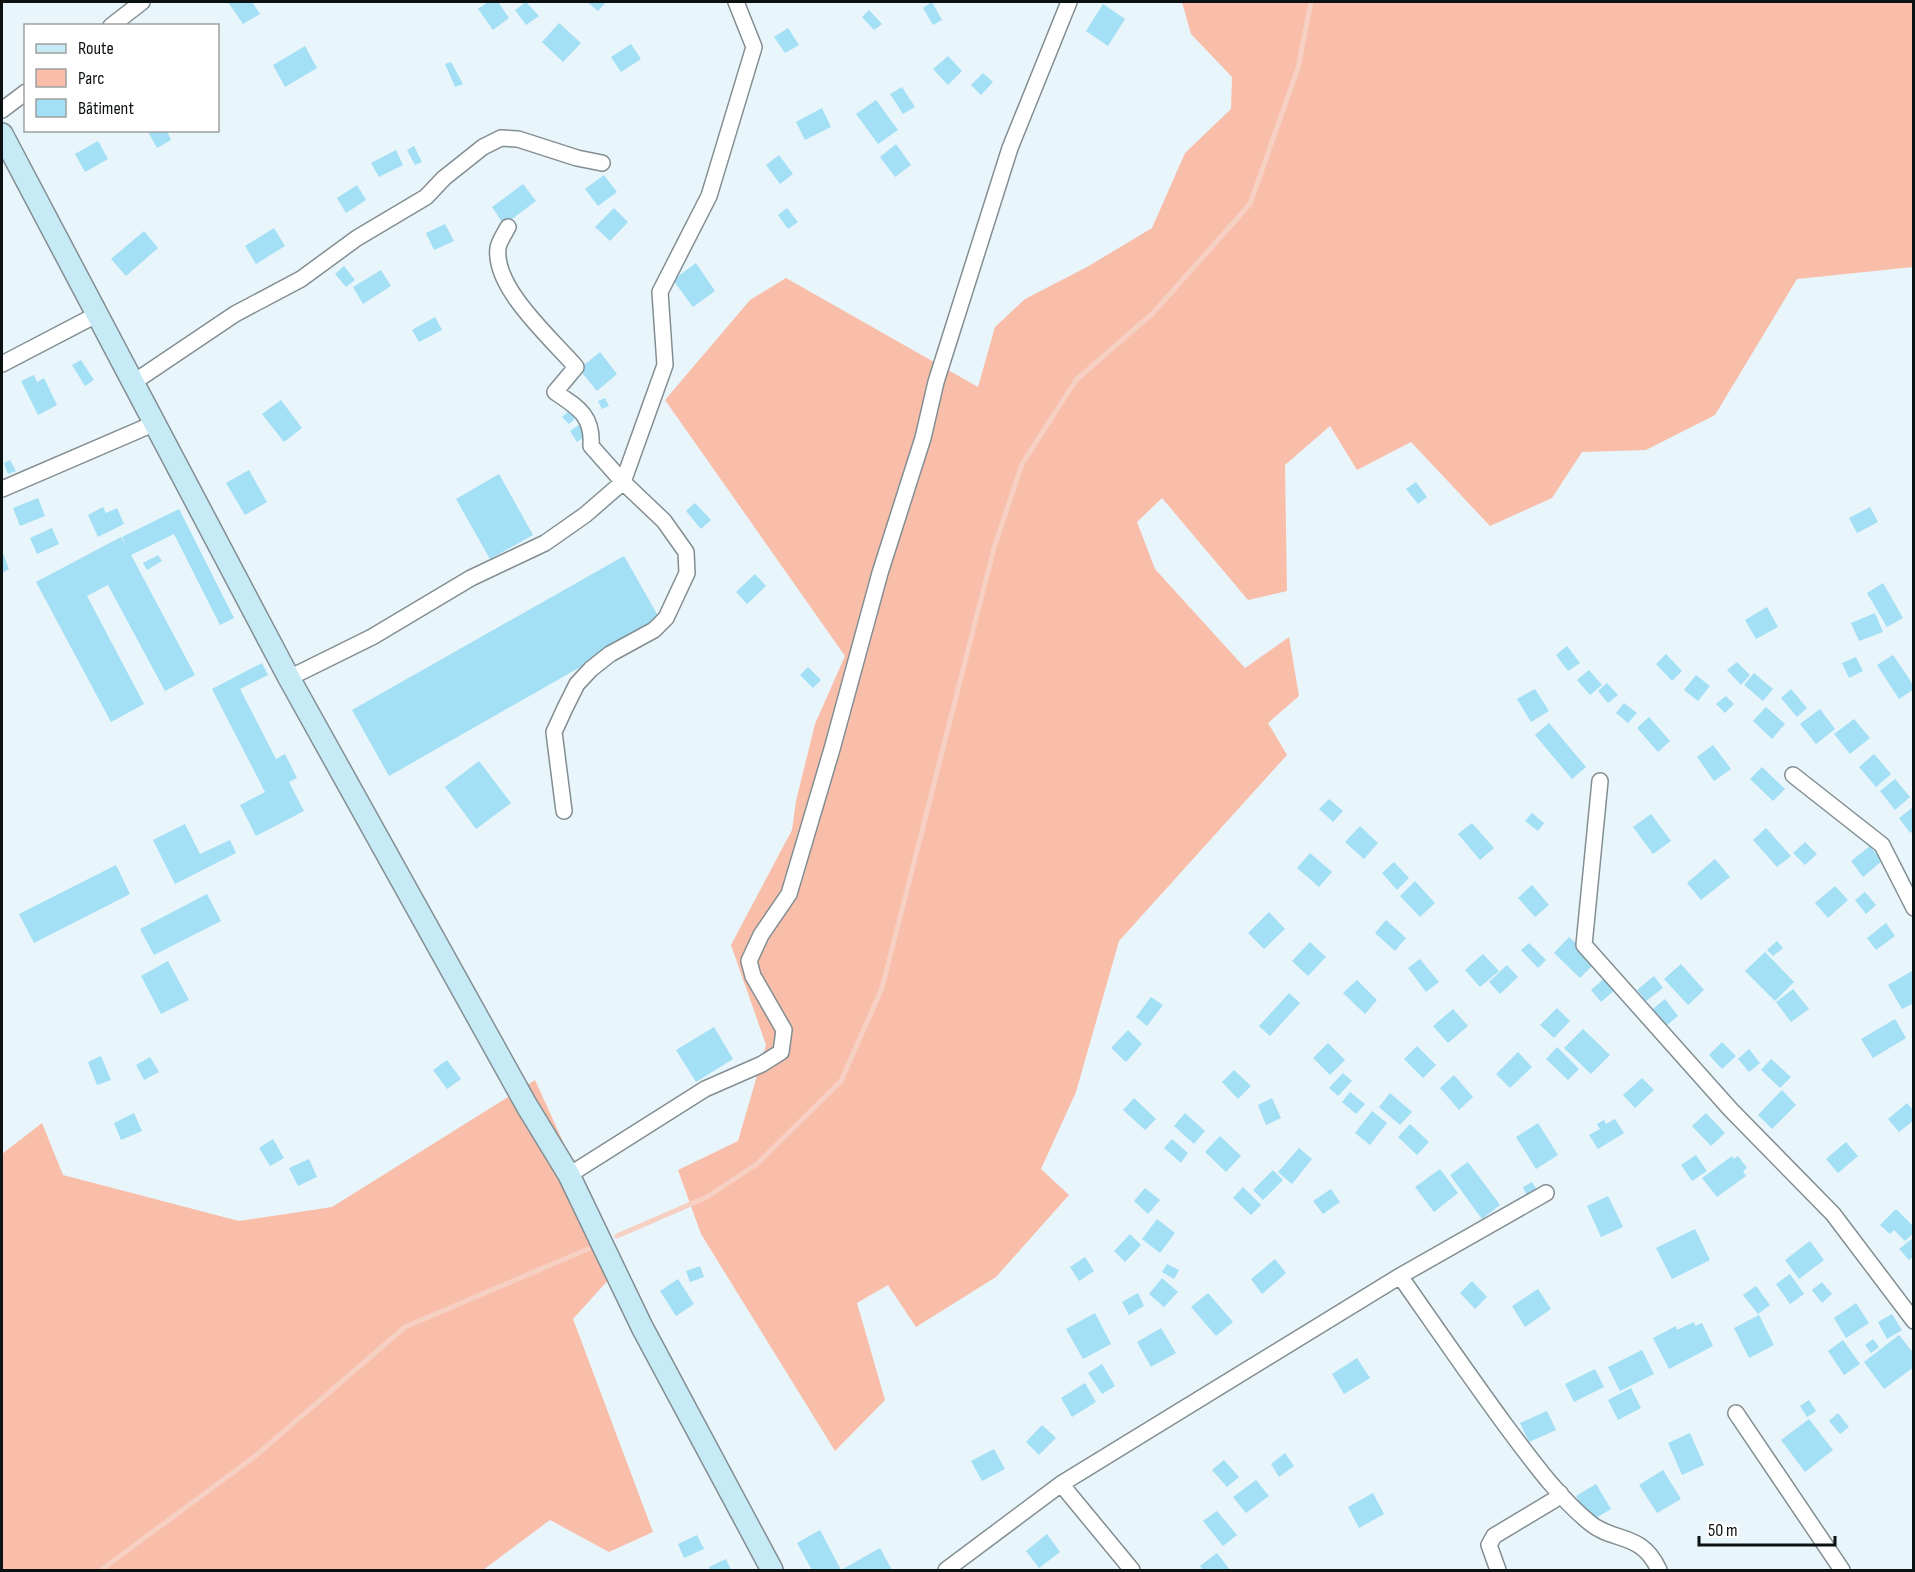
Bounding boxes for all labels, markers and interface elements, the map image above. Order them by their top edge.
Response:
legend [24,24,219,132]
text: Route [78,38,114,59]
text: Parc [78,68,104,89]
text: Bâtiment [78,98,134,119]
scale bar [1699,1509,1836,1547]
text: 50 m [1708,1520,1738,1541]

